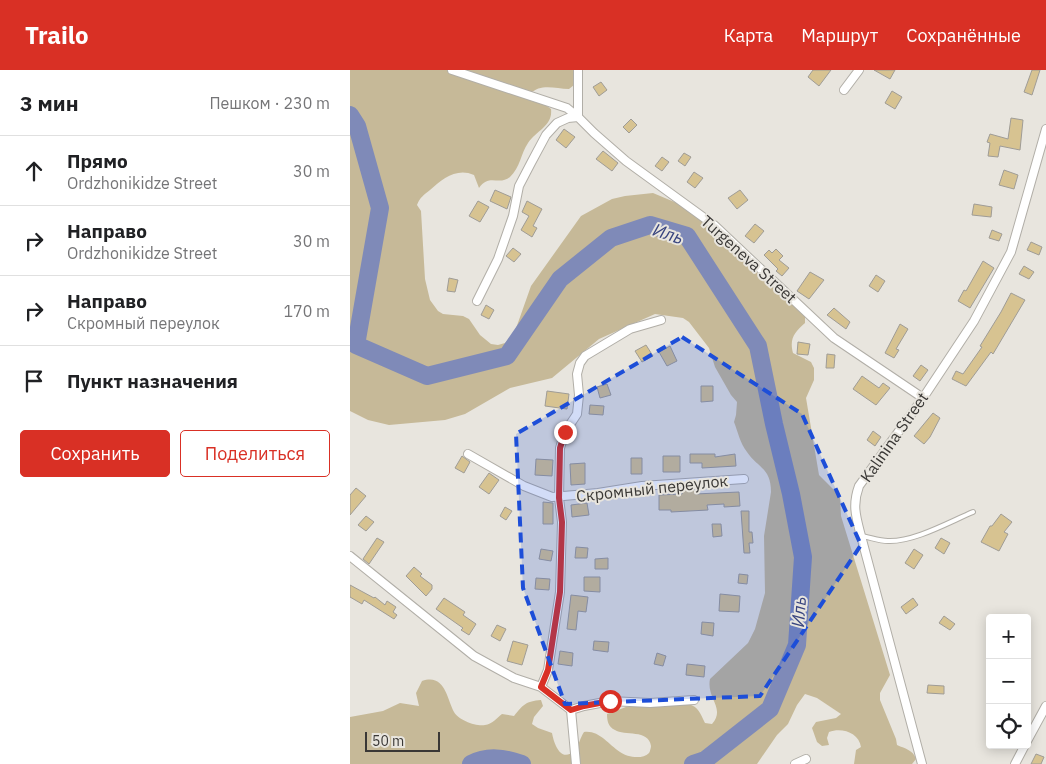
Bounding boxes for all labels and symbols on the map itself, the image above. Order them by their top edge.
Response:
street label: Turgeneva Street [697,211,801,307]
water label: Иль [650,218,686,249]
street label: Kalinina Street [856,388,932,486]
route end [554,421,577,444]
street label: Скромный переулок [575,470,729,506]
water label: Иль [786,596,811,628]
route start [599,690,622,713]
scale bar [365,729,440,752]

